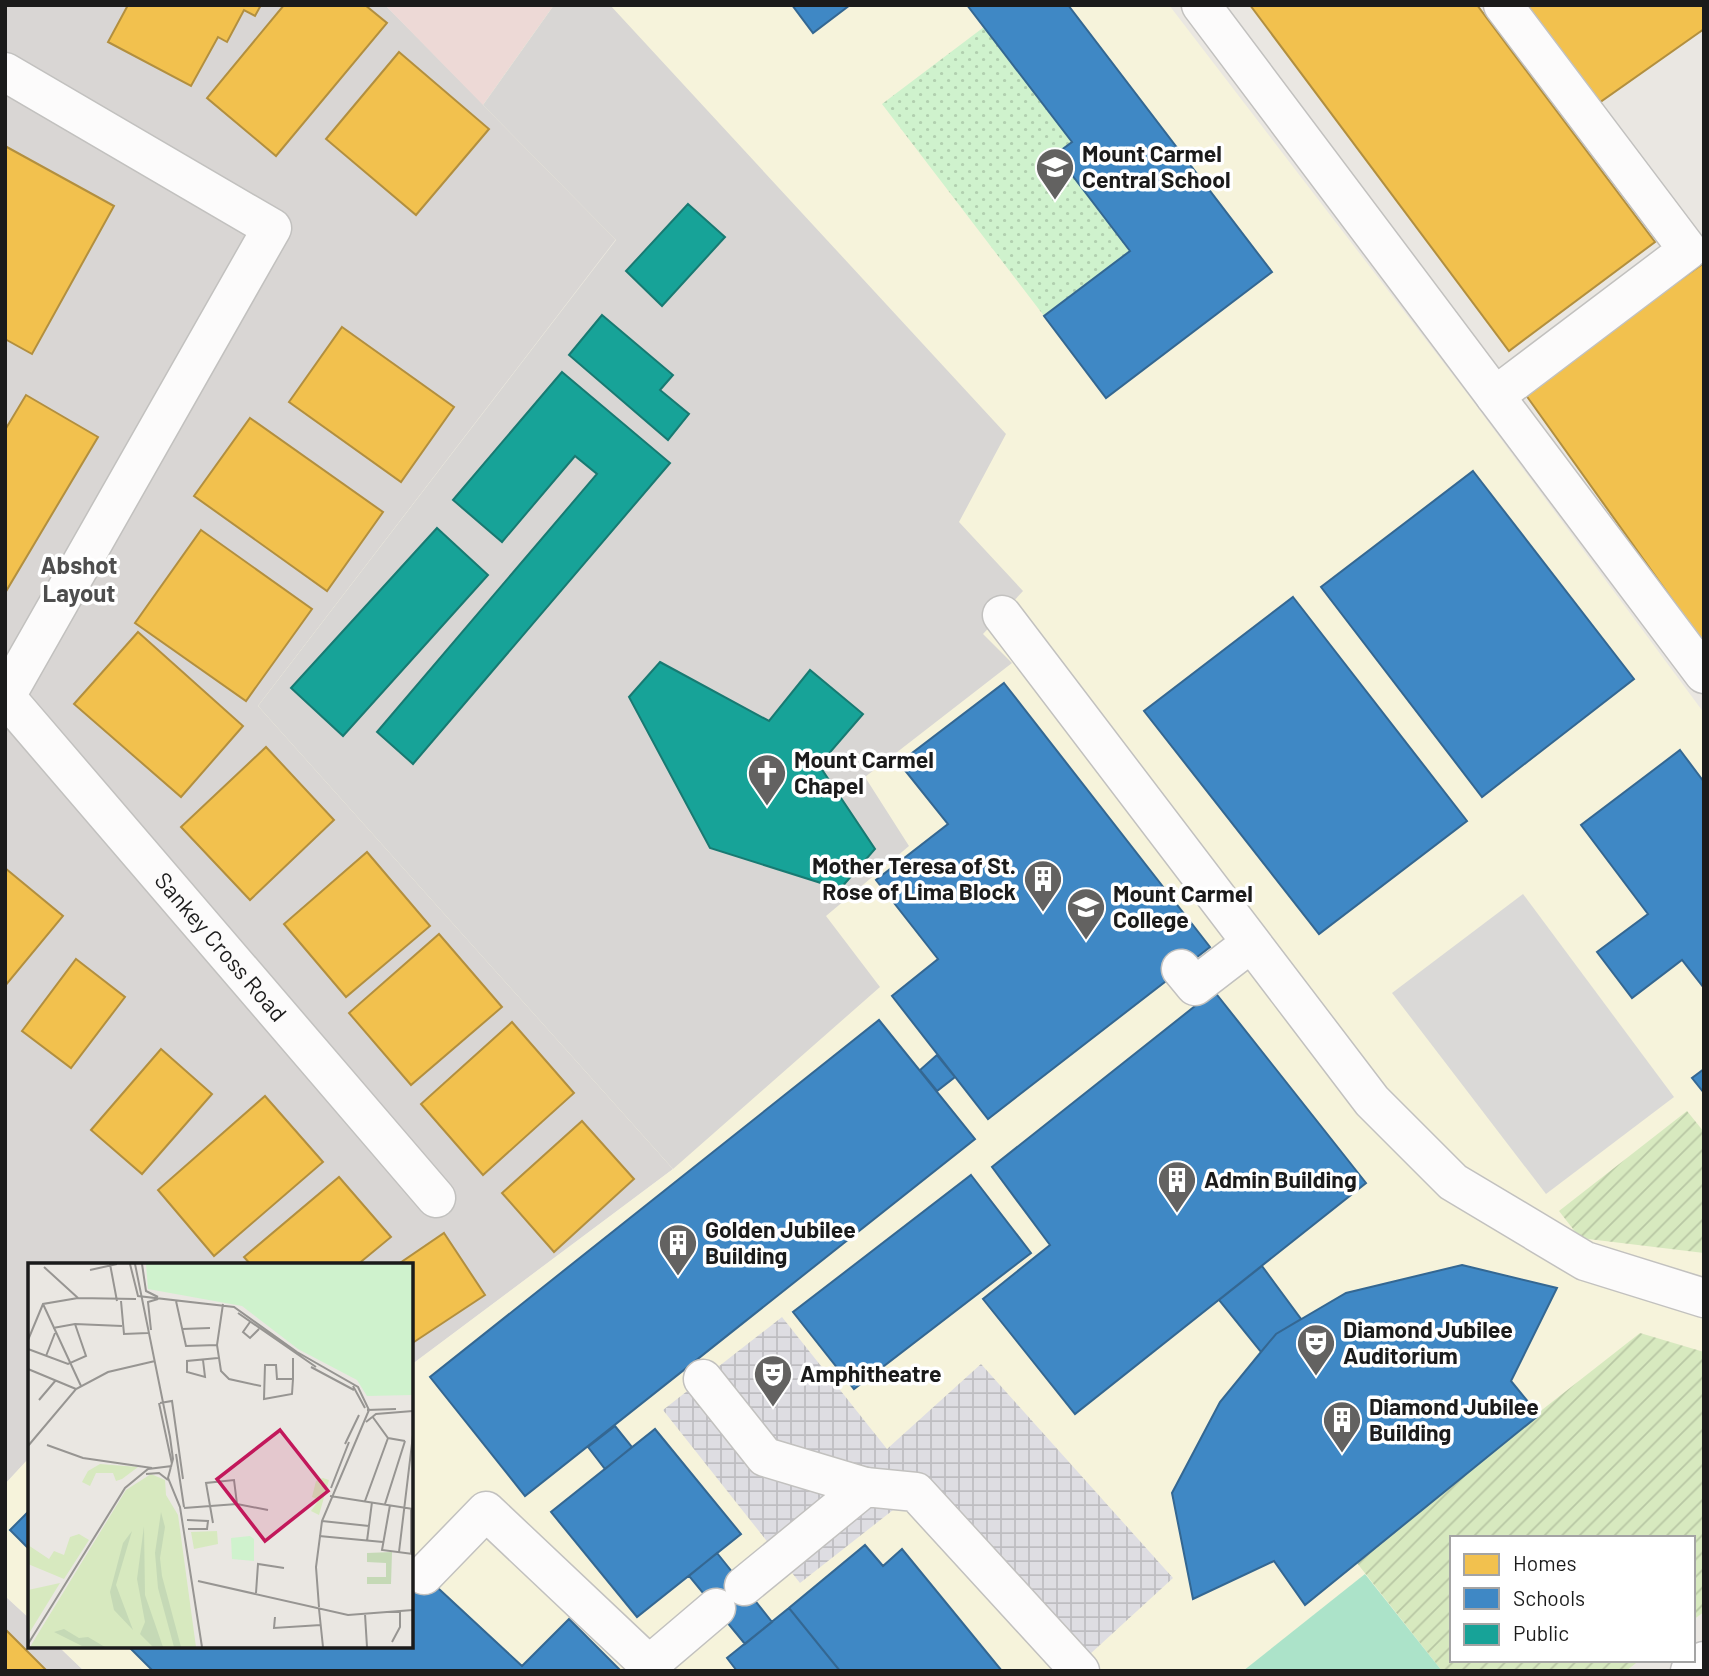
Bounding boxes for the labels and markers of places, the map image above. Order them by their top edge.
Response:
place label: Mount Carmel Central School [1082,139,1231,193]
school or university icon: Mount Carmel Central School [1034,146,1076,201]
place label: Mount Carmel Chapel [794,745,934,799]
church icon: Mount Carmel Chapel [746,752,788,807]
place label: Mother Teresa of St. Rose of Lima Block [812,851,1016,905]
building icon: Mother Teresa of St. Rose of Lima Block [1022,858,1064,913]
place label: Mount Carmel College [1113,879,1253,933]
school or university icon: Mount Carmel College [1065,886,1107,941]
building icon: Admin Building [1156,1159,1198,1214]
place label: Admin Building [1204,1165,1357,1193]
place label: Golden Jubilee Building [705,1215,856,1269]
building icon: Golden Jubilee Building [657,1222,699,1277]
place label: Diamond Jubilee Auditorium [1343,1315,1513,1369]
theatre icon: Diamond Jubilee Auditorium [1295,1322,1337,1377]
theatre icon: Amphitheatre [752,1353,794,1408]
place label: Amphitheatre [800,1359,942,1387]
place label: Diamond Jubilee Building [1369,1392,1539,1446]
building icon: Diamond Jubilee Building [1321,1399,1363,1454]

